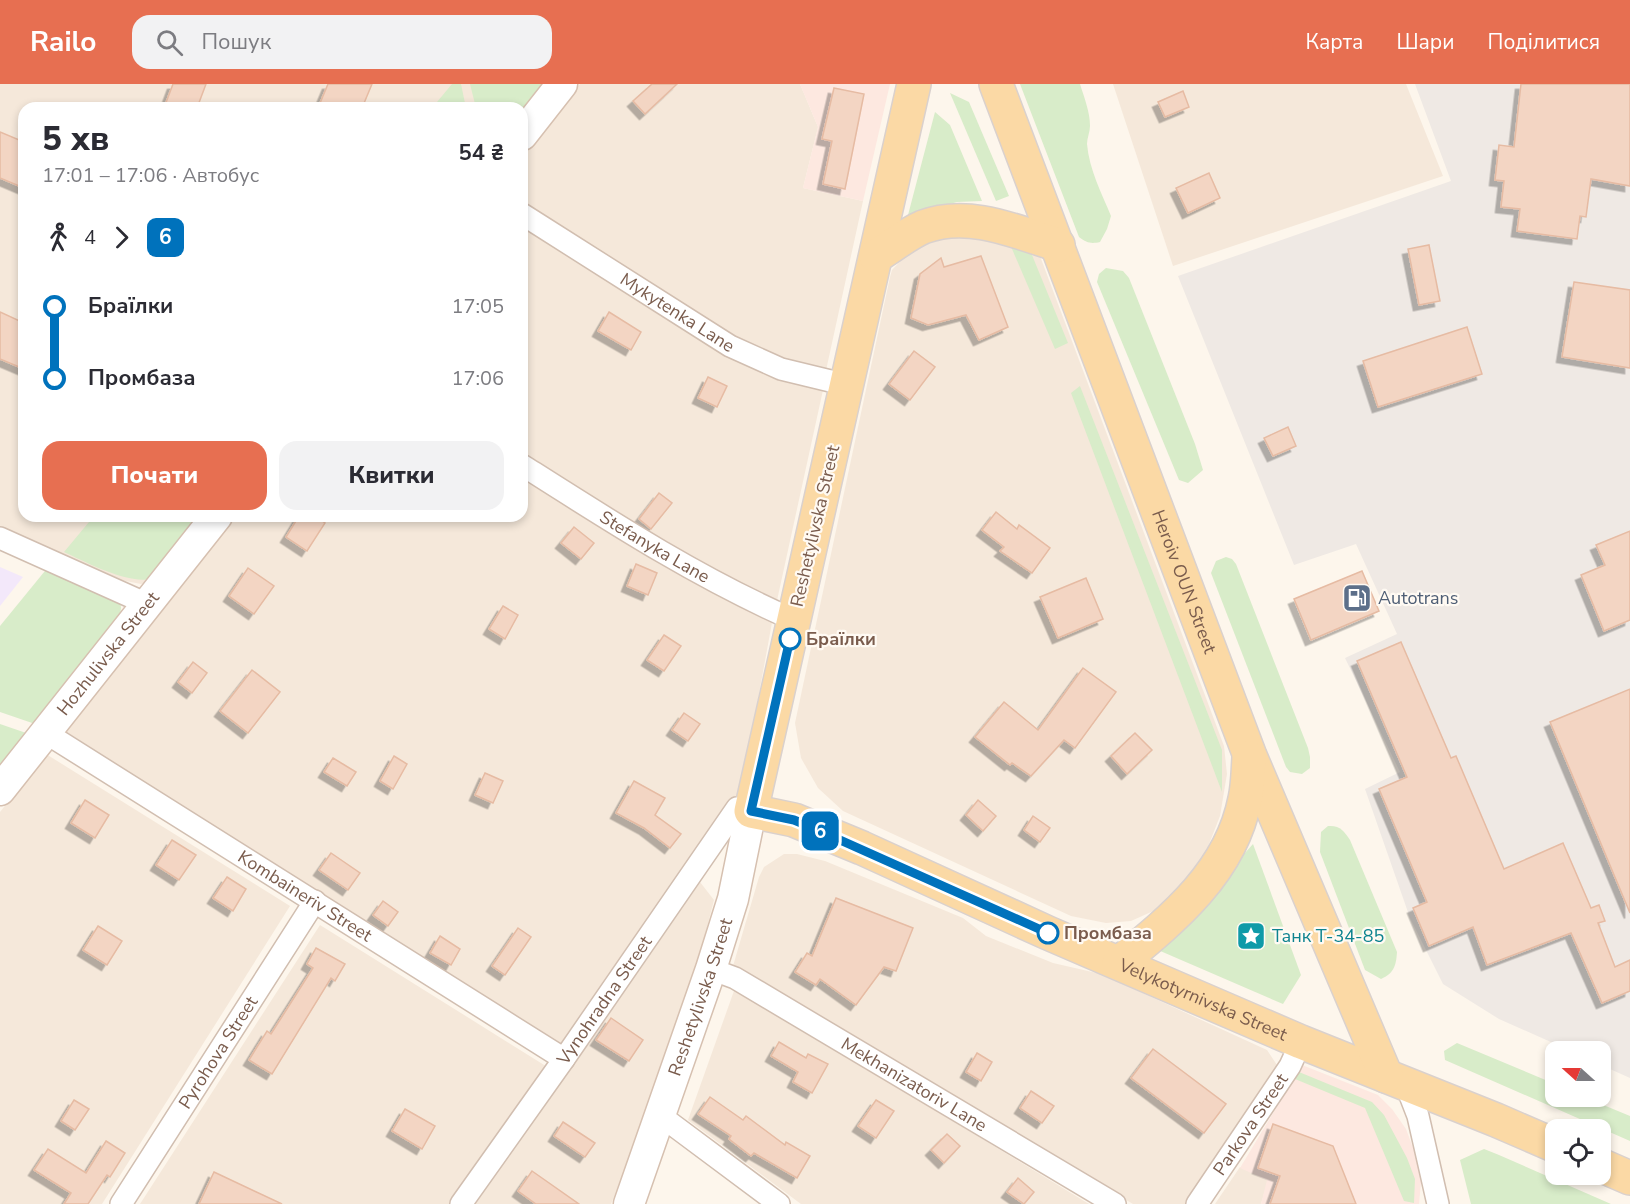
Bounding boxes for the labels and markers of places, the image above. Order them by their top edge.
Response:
fuel station icon: Autotrans [1341,582,1373,614]
place label: Autotrans [1378,586,1458,610]
place label: Браїлки [806,627,876,651]
marker: Браїлки [779,628,801,650]
place icon: Танк Т-34-85 [1235,920,1267,952]
place label: Промбаза [1064,921,1152,945]
marker: Промбаза [1037,922,1059,944]
place label: Танк Т-34-85 [1272,924,1384,948]

